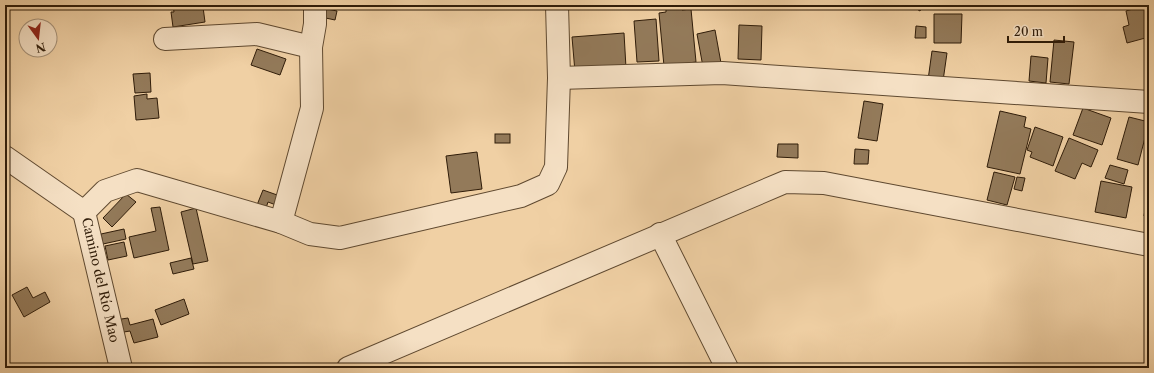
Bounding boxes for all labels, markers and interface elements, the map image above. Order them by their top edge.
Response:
north arrow [18,18,58,58]
scale bar [1008,18,1064,44]
text: 20 m [1014,24,1043,39]
text: N [34,40,47,56]
street label: Camino del Río Mao [79,216,123,344]

